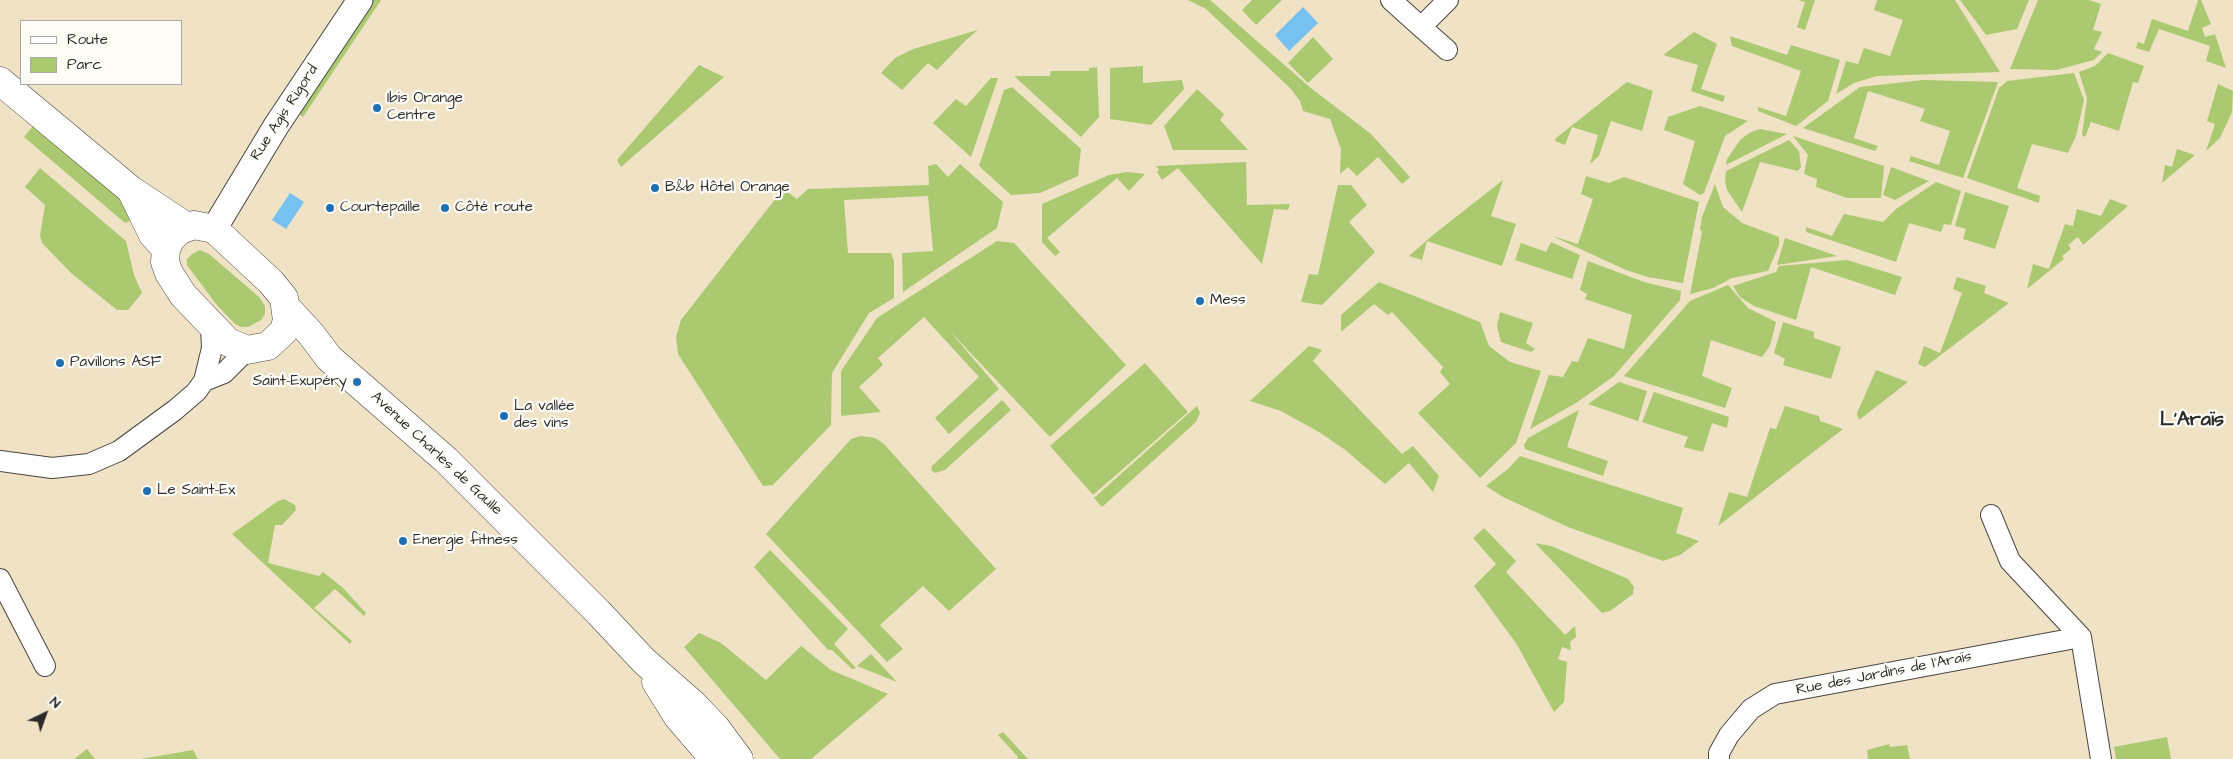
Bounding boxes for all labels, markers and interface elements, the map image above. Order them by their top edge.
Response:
legend [20,20,182,85]
text: Route [67,29,108,50]
text: Parc [67,54,102,75]
street label: Rue Agis Rigord [247,62,323,164]
place label: Ibis Orange Centre [387,90,463,125]
marker: Ibis Orange Centre [371,102,383,114]
place label: B&b Hôtel Orange [665,179,790,197]
marker: B&b Hôtel Orange [649,182,661,194]
place label: Courtepaille [340,199,420,217]
place label: Côté route [455,199,533,217]
marker: Courtepaille [324,202,336,214]
marker: Côté route [439,202,451,214]
place label: Mess [1210,292,1246,310]
marker: Mess [1194,295,1206,307]
place label: Pavillons ASF [70,354,161,372]
marker: Pavillons ASF [54,357,66,369]
place label: Saint-Exupéry [253,373,347,391]
marker: Saint-Exupéry [351,376,363,388]
street label: Avenue Charles de Gaulle [367,388,505,520]
place label: La vallée des vins [514,398,574,433]
district label: L'Araïs [2160,409,2224,433]
marker: La vallée des vins [498,410,510,422]
place label: Le Saint-Ex [157,482,235,500]
marker: Le Saint-Ex [141,485,153,497]
place label: Energie fitness [413,532,518,550]
marker: Energie fitness [397,535,409,547]
street label: Rue des Jardins de l'Araïs [1795,648,1973,700]
north arrow [20,689,70,739]
text: N [45,692,65,713]

